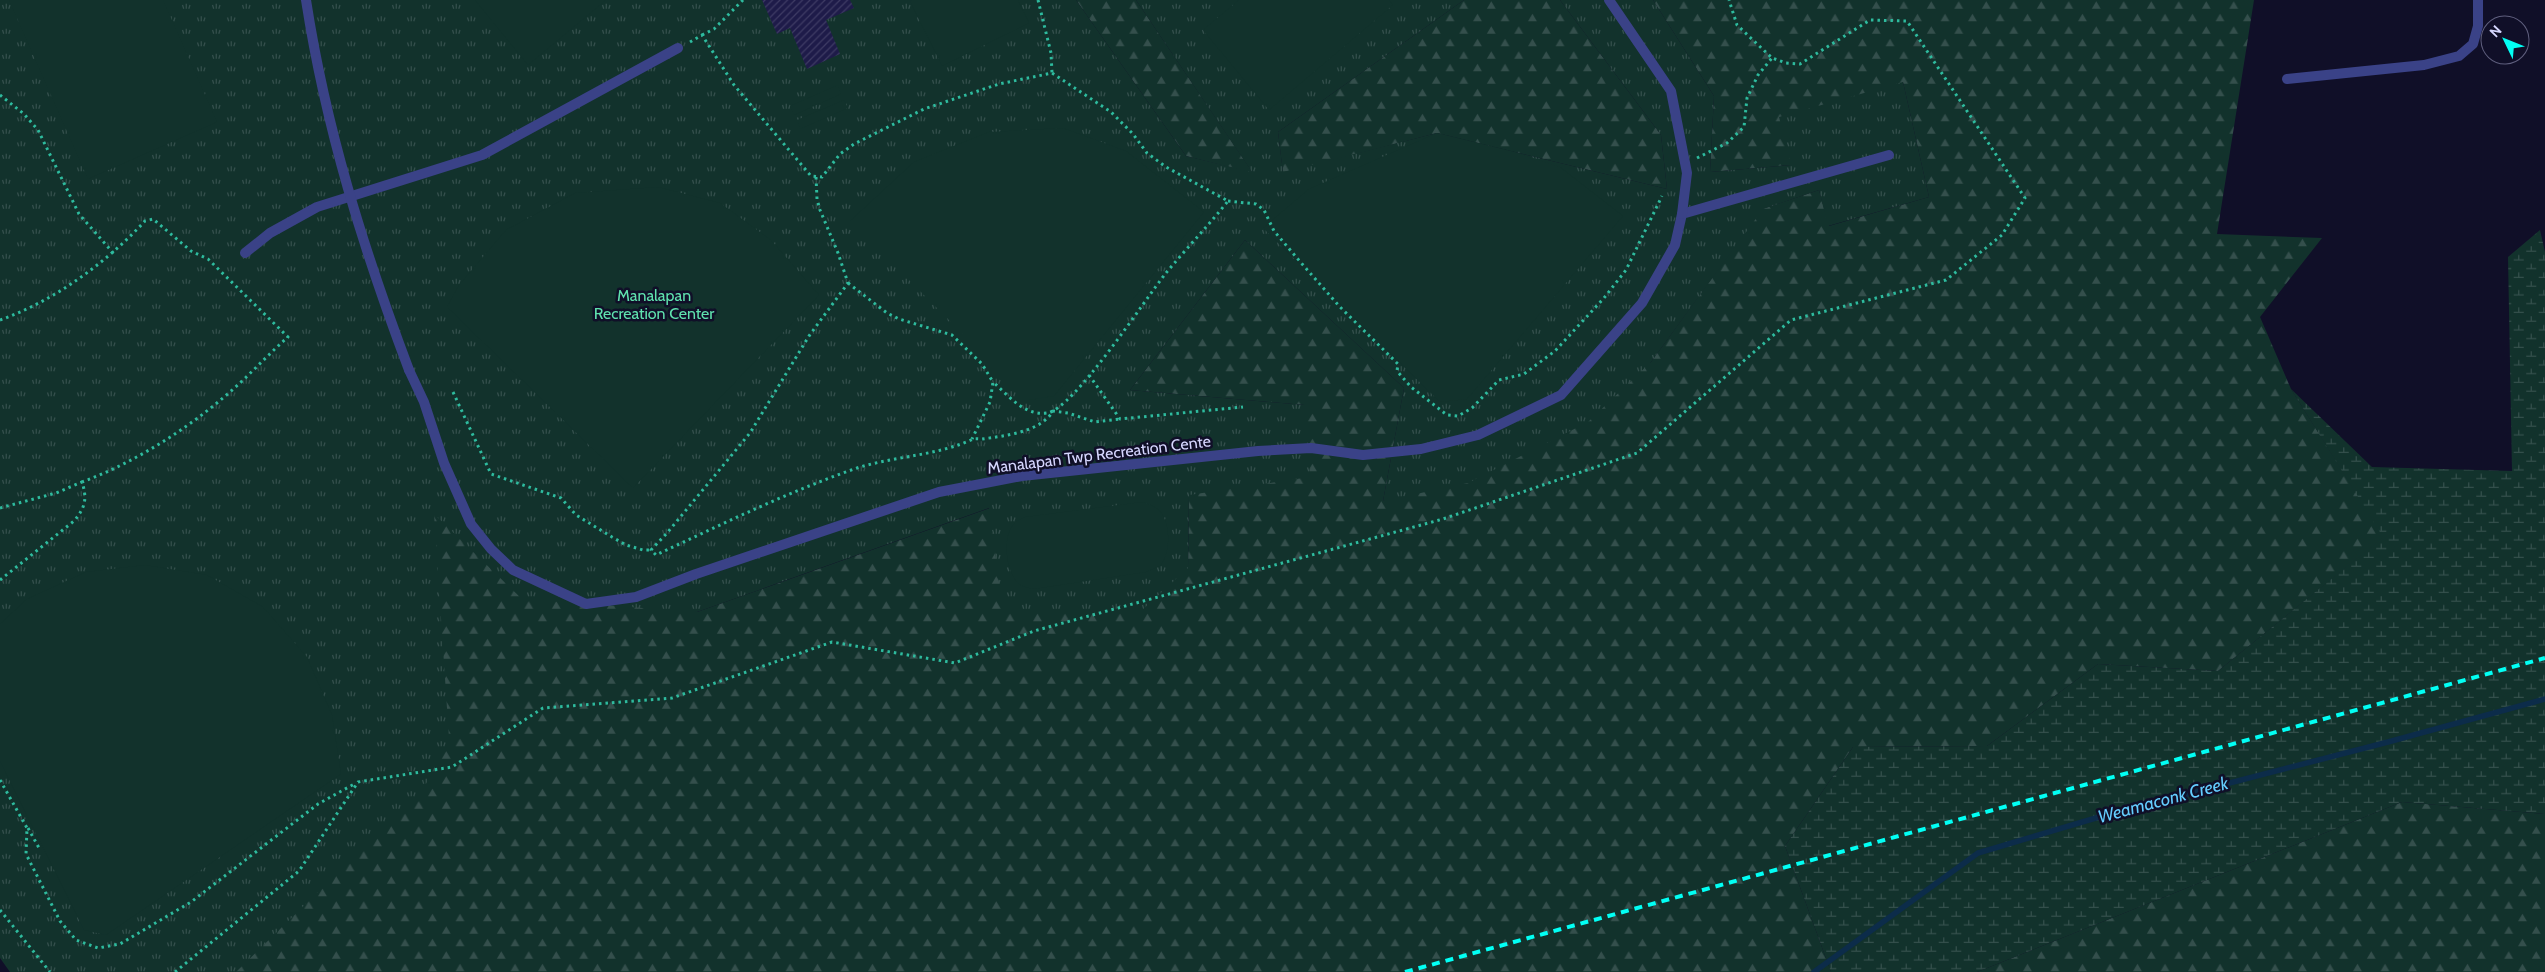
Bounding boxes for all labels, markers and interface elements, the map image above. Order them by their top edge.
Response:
north arrow [2480,15,2530,65]
text: N [2486,21,2505,41]
park label: Manalapan Recreation Center [594,286,715,323]
street label: Manalapan Twp Recreation Cente [986,431,1212,478]
water label: Weamaconk Creek [2095,772,2232,828]

